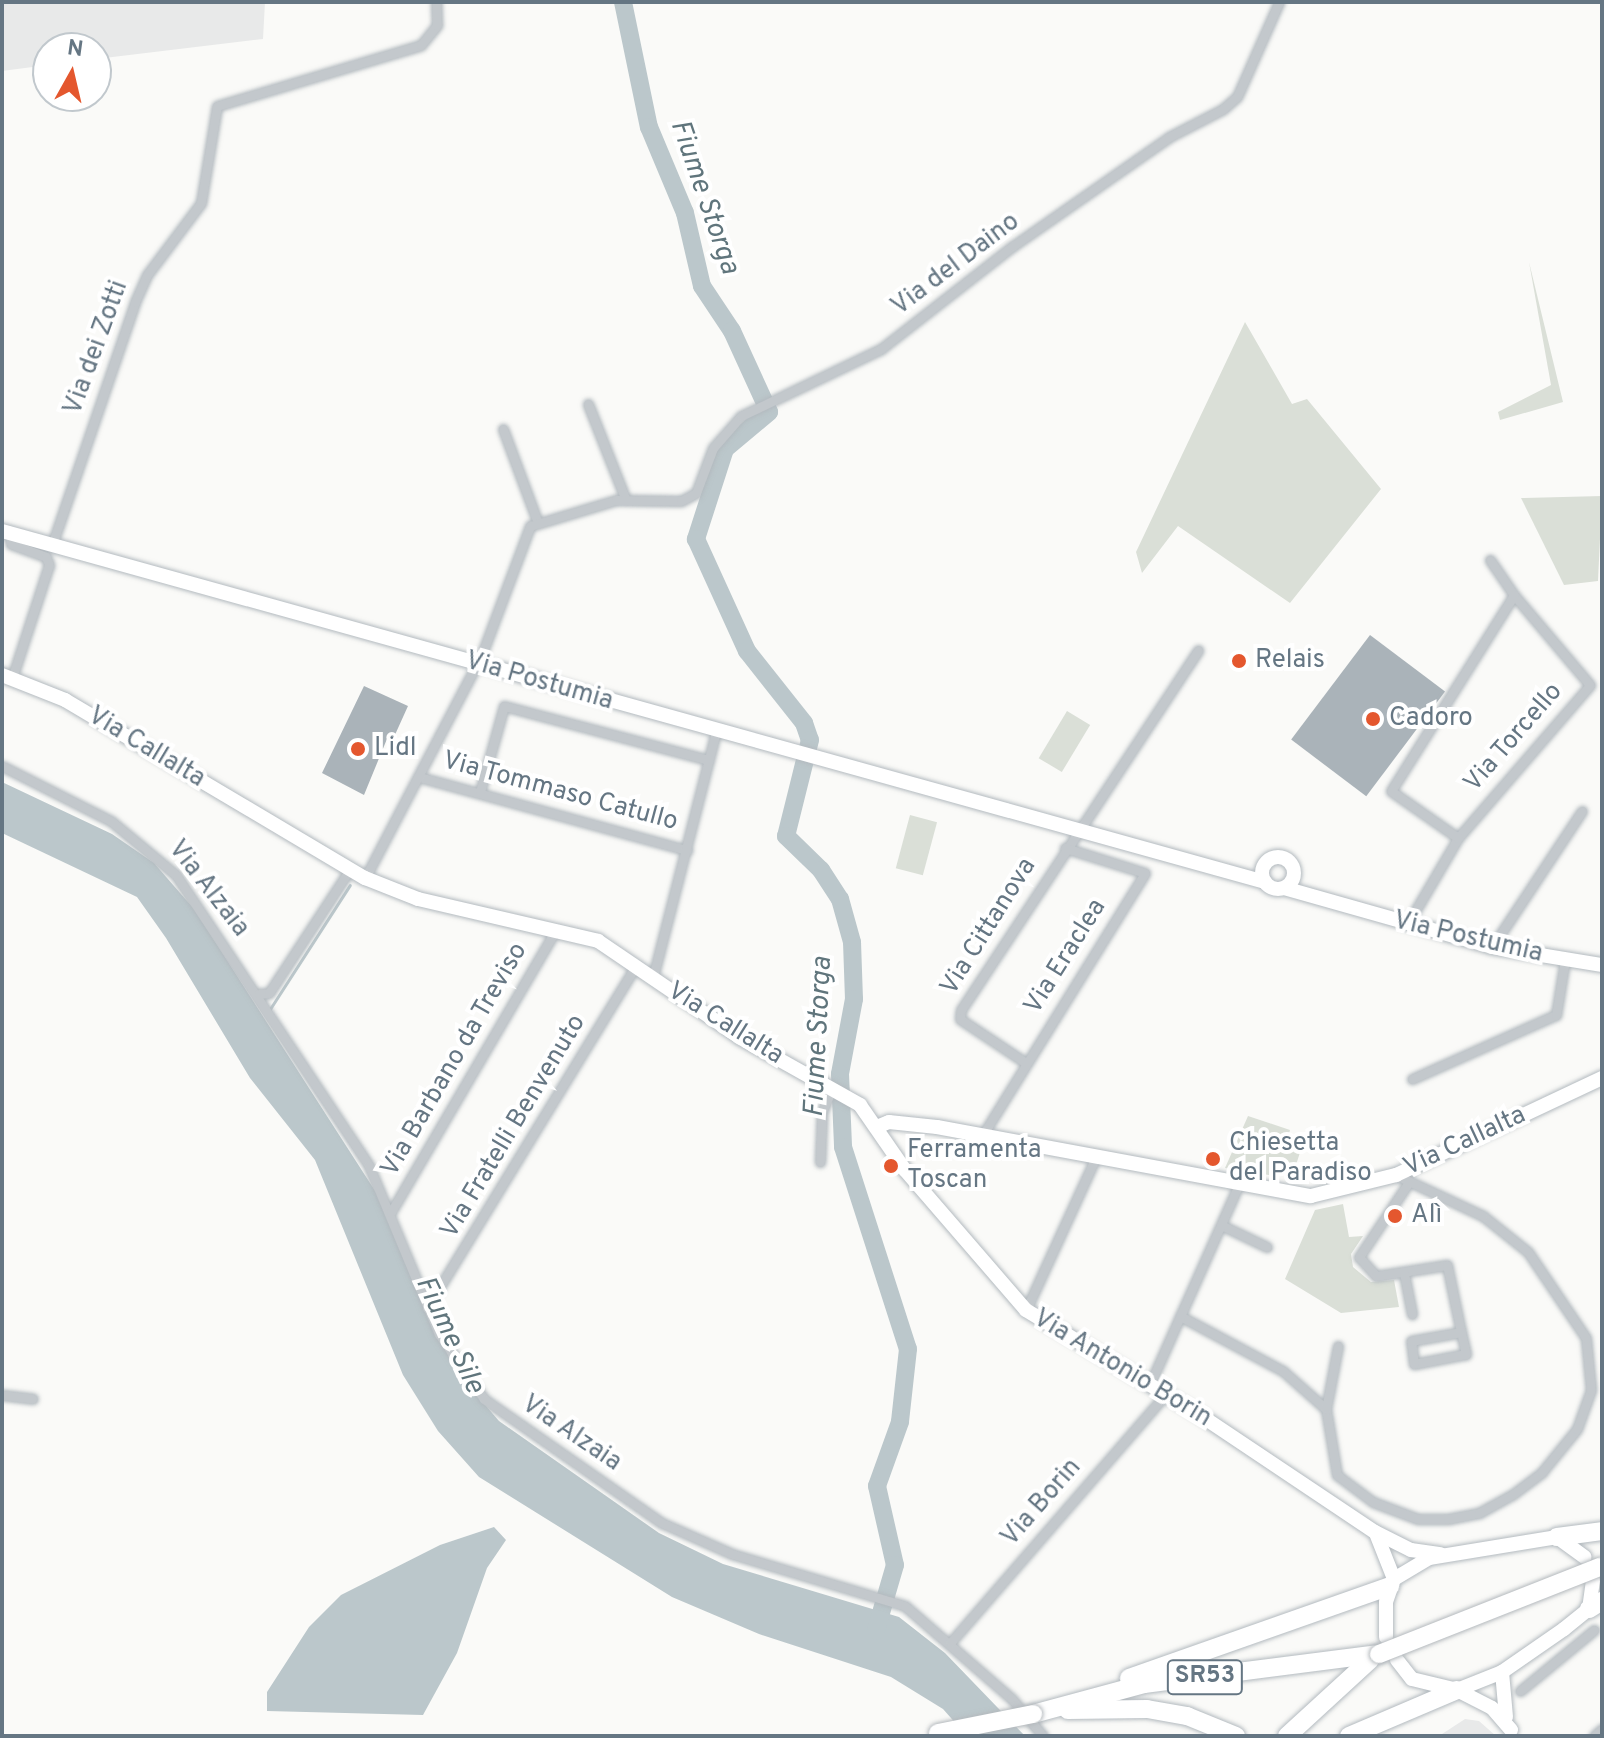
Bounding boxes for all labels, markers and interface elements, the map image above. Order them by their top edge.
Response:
north arrow [32,32,112,112]
text: N [65,35,85,64]
water label: Fiume Storga [662,115,746,279]
street label: Via del Daino [886,207,1026,323]
street label: Via dei Zotti [58,277,136,419]
place label: Relais [1255,645,1325,677]
street label: Via Postumia [462,646,616,718]
marker: Relais [1230,652,1248,670]
street label: Via Torcello [1458,677,1570,799]
street label: Via Callalta [82,701,210,795]
place label: Cadoro [1389,703,1473,735]
marker: Cadoro [1364,710,1382,728]
place label: Lidl [374,733,417,765]
marker: Lidl [349,740,367,758]
street label: Via Tommaso Catullo [438,745,682,839]
street label: Via Alzaia [160,834,256,944]
street label: Via Cittanova [935,853,1043,1001]
street label: Via Eraclea [1018,894,1114,1020]
street label: Via Postumia [1390,906,1546,970]
street label: Via Barbano da Treviso [375,937,535,1183]
water label: Fiume Storga [798,956,840,1118]
street label: Via Callalta [661,976,789,1072]
street label: Via Fratelli Benvenuto [435,1009,593,1245]
street label: Via Callalta [1399,1100,1531,1184]
place label: Chiesetta del Paradiso [1229,1128,1372,1190]
place label: Ferramenta Toscan [907,1135,1042,1196]
marker: Chiesetta del Paradiso [1204,1150,1222,1168]
marker: Ferramenta Toscan [882,1157,900,1175]
place label: Alì [1411,1200,1442,1232]
marker: Alì [1386,1207,1404,1225]
water label: Fiume Sile [407,1271,491,1399]
street label: Via Antonio Borin [1027,1303,1217,1435]
street label: Via Alzaia [515,1389,627,1479]
street label: Via Borin [995,1453,1089,1553]
road number: SR53 [1165,1657,1245,1697]

